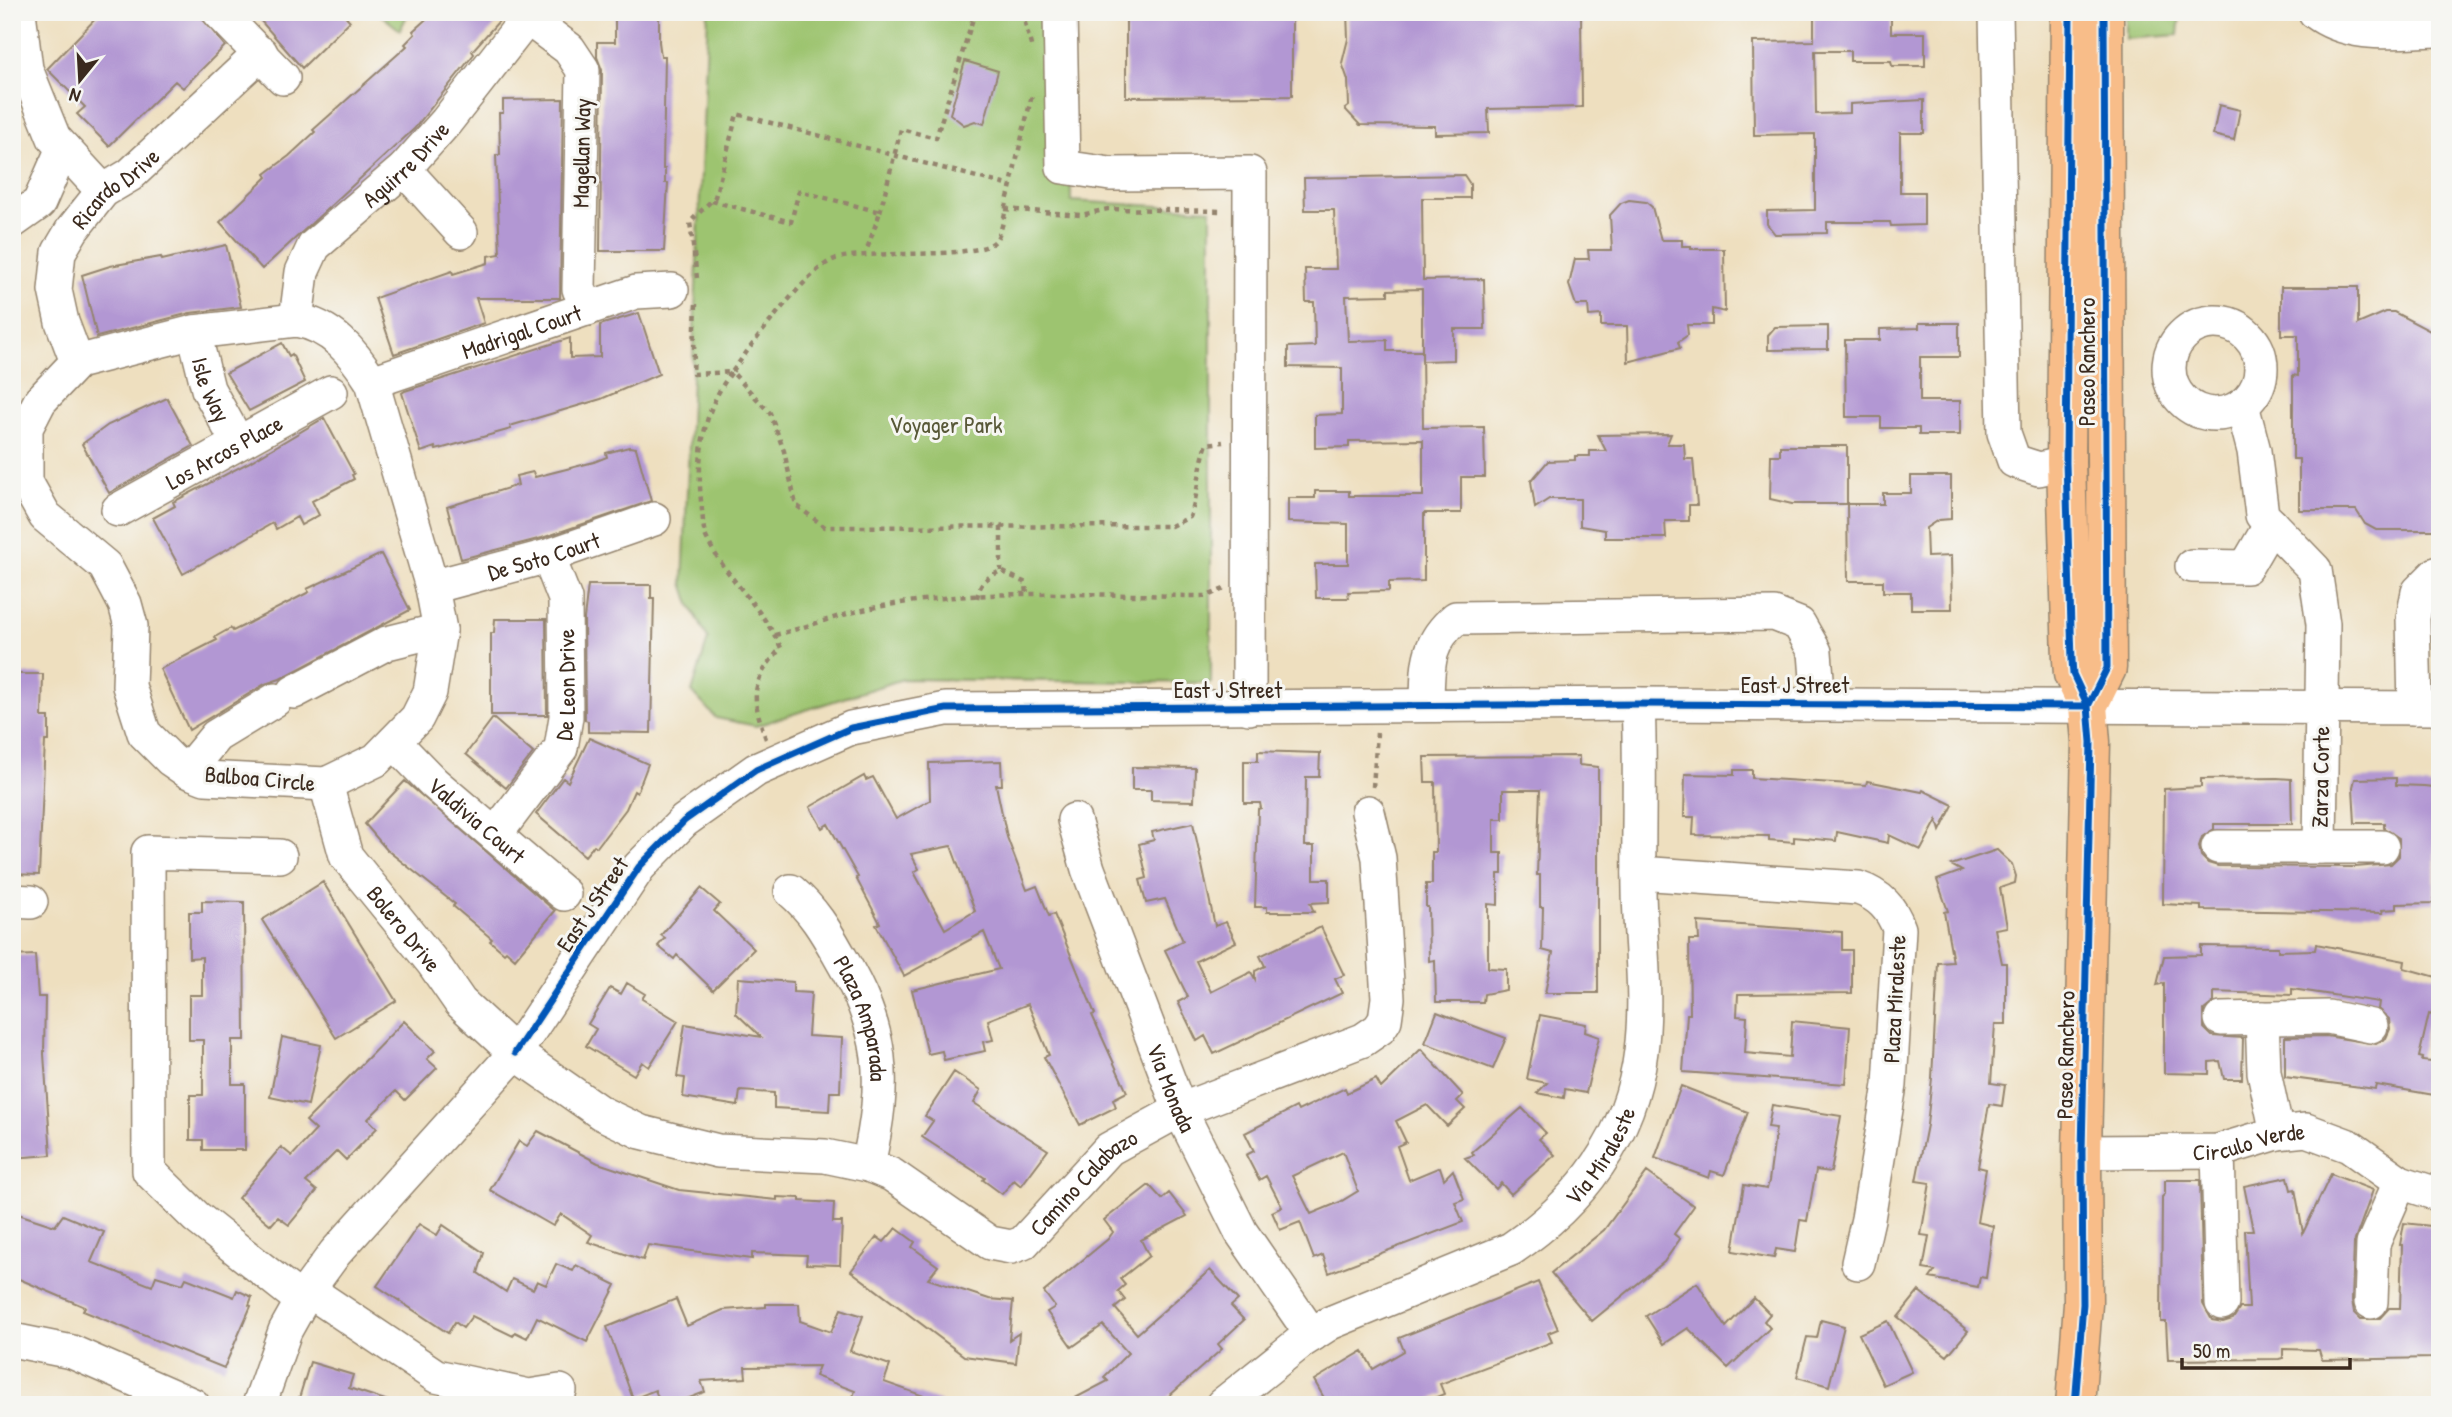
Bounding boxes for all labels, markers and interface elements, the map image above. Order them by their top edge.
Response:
north arrow [46,46,116,116]
text: N [66,82,84,110]
street label: Magellan Way [565,98,597,208]
street label: Aguirre Drive [355,114,456,214]
street label: Ricardo Drive [64,140,166,235]
street label: Madrigal Court [458,296,586,366]
street label: Paseo Ranchero [2071,298,2102,426]
street label: Isle Way [185,354,239,428]
street label: Los Arcos Place [160,407,288,496]
park label: Voyager Park [890,409,1003,440]
street label: De Soto Court [484,523,605,587]
street label: De Leon Drive [547,629,582,742]
street label: East J Street [1741,669,1850,700]
street label: East J Street [1174,674,1283,705]
street label: Zarza Corte [2304,726,2336,828]
street label: Balboa Circle [204,758,316,798]
street label: Valdivia Court [422,769,533,871]
street label: East J Street [549,849,636,958]
street label: Bolero Drive [360,879,450,977]
street label: Plaza Miraleste [1875,934,1913,1064]
street label: Plaza Amparada [827,950,895,1082]
street label: Paseo Ranchero [2048,991,2082,1119]
street label: Via Monada [1140,1039,1204,1137]
street label: Via Miraleste [1558,1102,1642,1211]
street label: Circulo Verde [2193,1115,2306,1167]
street label: Camino Calabazo [1022,1121,1142,1242]
scale bar [2182,1326,2350,1370]
text: 50 m [2193,1336,2230,1365]

